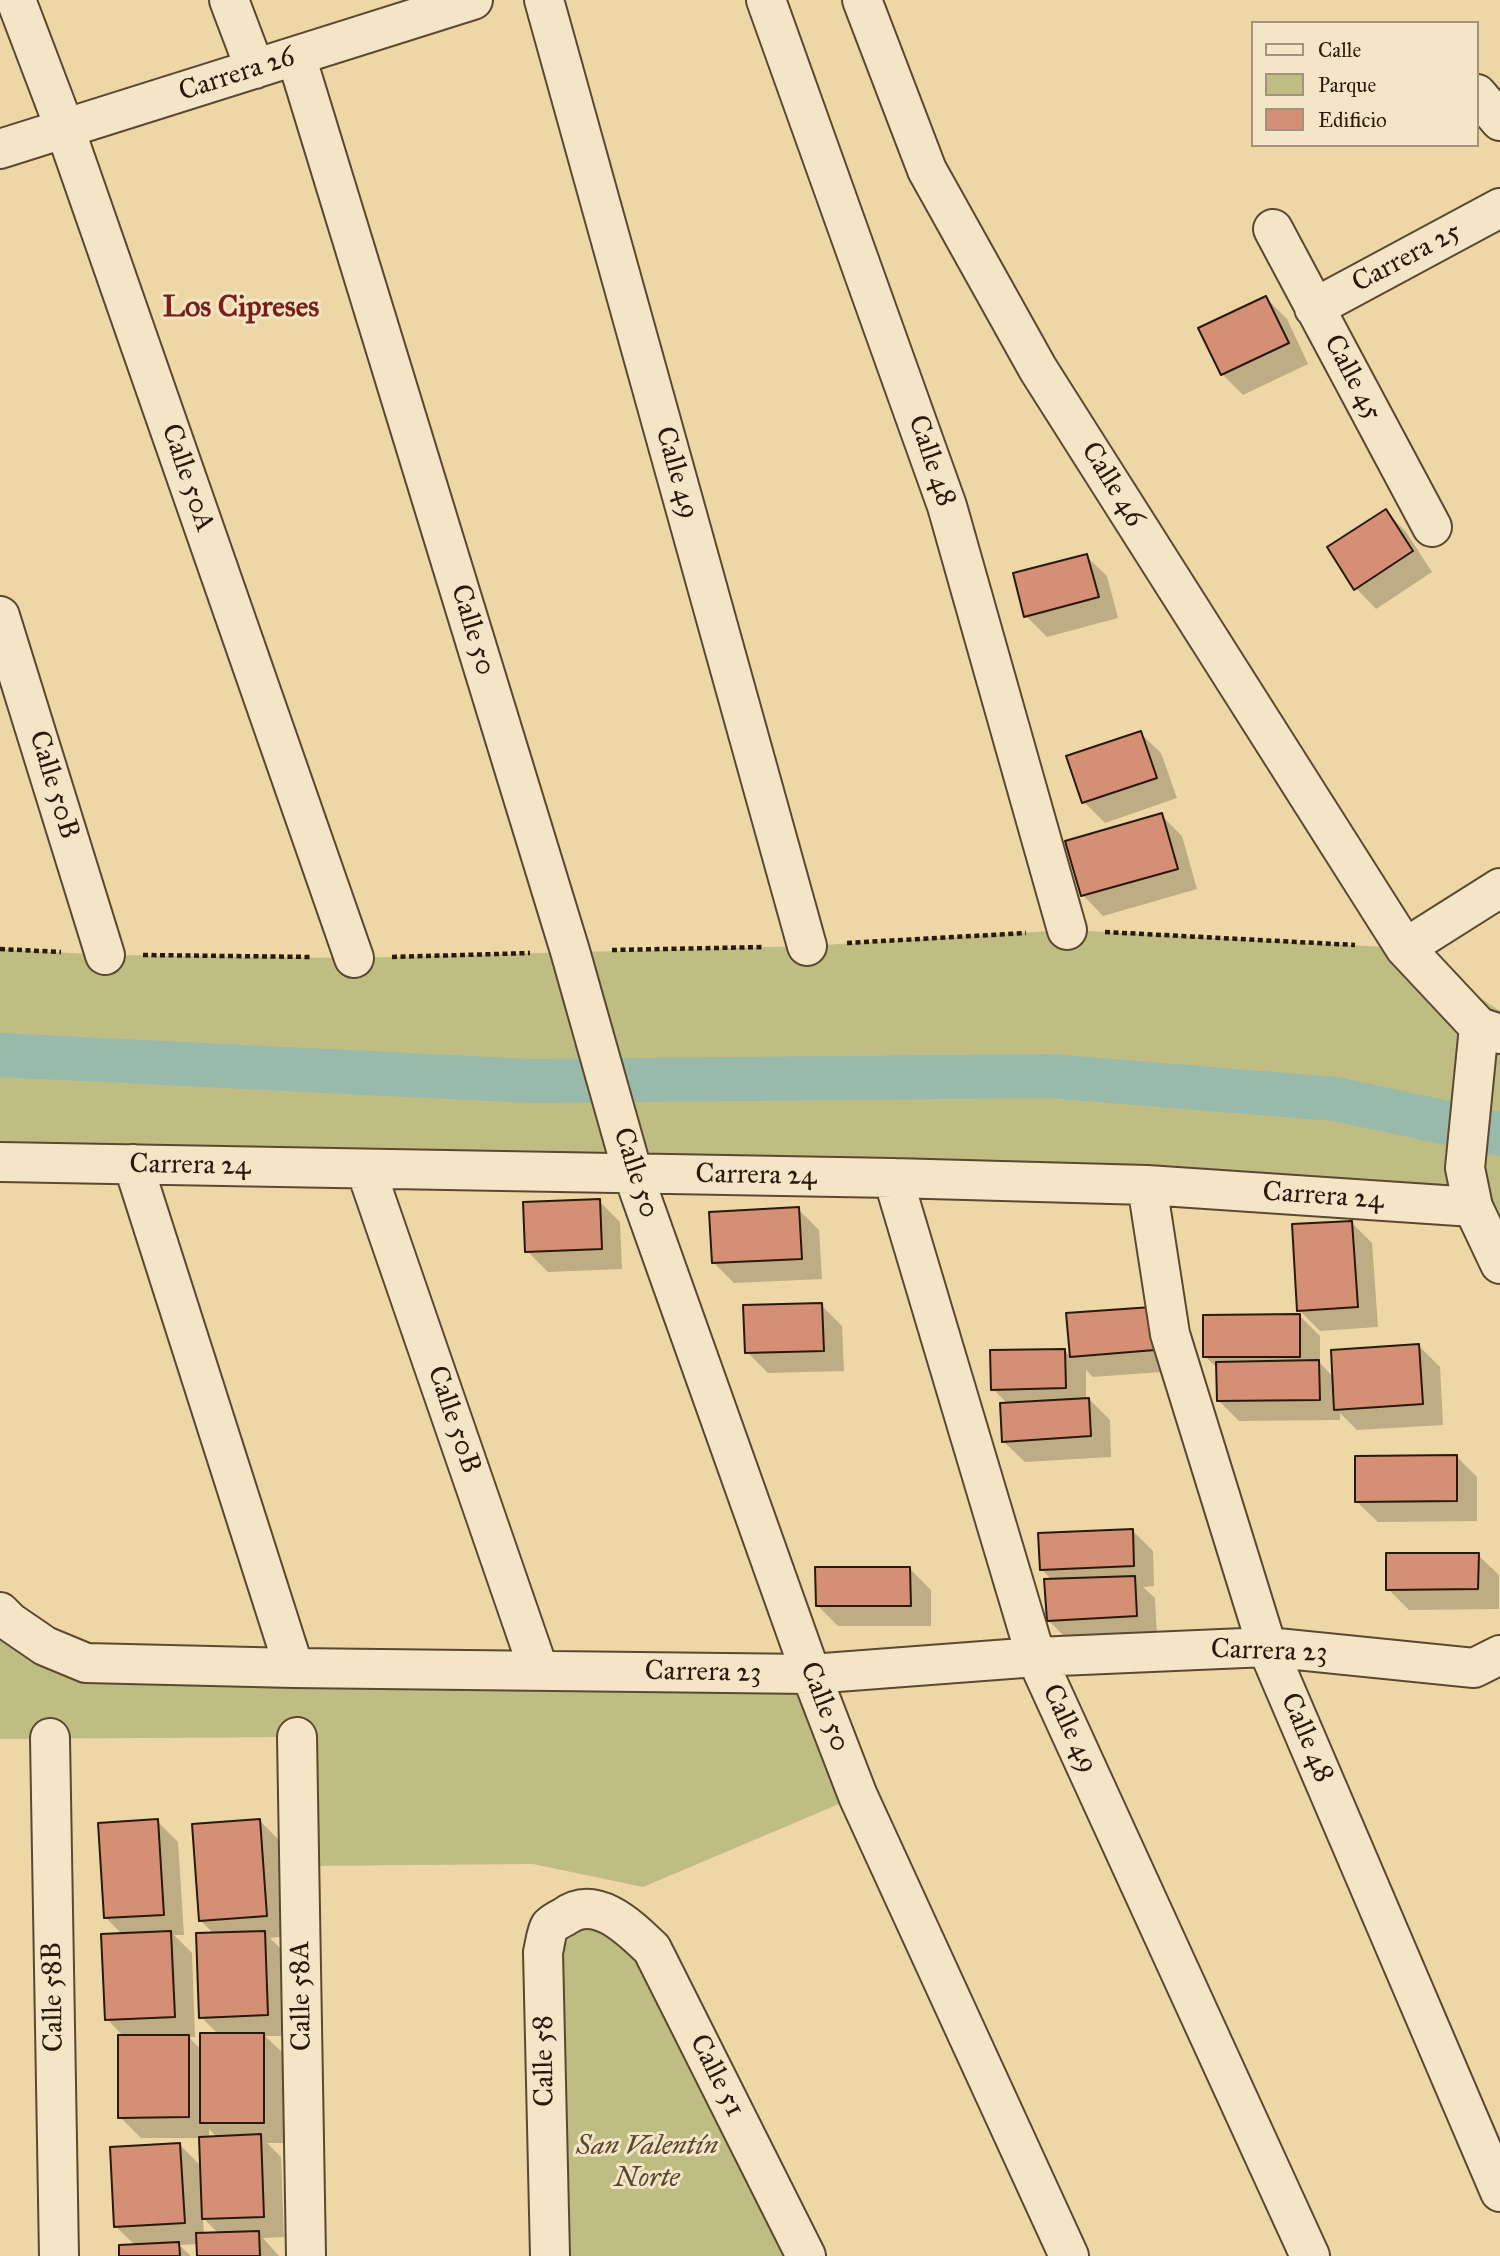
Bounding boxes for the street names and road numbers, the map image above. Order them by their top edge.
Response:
street label: Carrera 26 [175,40,299,110]
street label: Carrera 25 [1347,215,1467,301]
street label: Calle 45 [1316,329,1388,427]
street label: Calle 48 [900,411,962,511]
street label: Calle 50A [153,420,221,536]
street label: Calle 49 [647,423,705,523]
street label: Calle 46 [1073,436,1151,534]
street label: Calle 50 [442,581,502,679]
street label: Calle 50B [21,727,85,843]
street label: Calle 50 [605,1124,665,1222]
street label: Carrera 24 [129,1148,251,1184]
street label: Carrera 24 [695,1158,817,1194]
street label: Carrera 24 [1261,1176,1385,1218]
street label: Calle 50B [419,1362,487,1478]
street label: Carrera 23 [1210,1633,1328,1671]
street label: Carrera 23 [644,1655,762,1691]
street label: Calle 50 [792,1658,856,1756]
street label: Calle 49 [1034,1679,1104,1779]
street label: Calle 48 [1272,1688,1340,1788]
street label: Calle 58A [284,1941,320,2051]
street label: Calle 58B [36,1942,72,2052]
street label: Calle 58 [527,2015,563,2107]
street label: Calle 51 [681,2029,751,2123]

